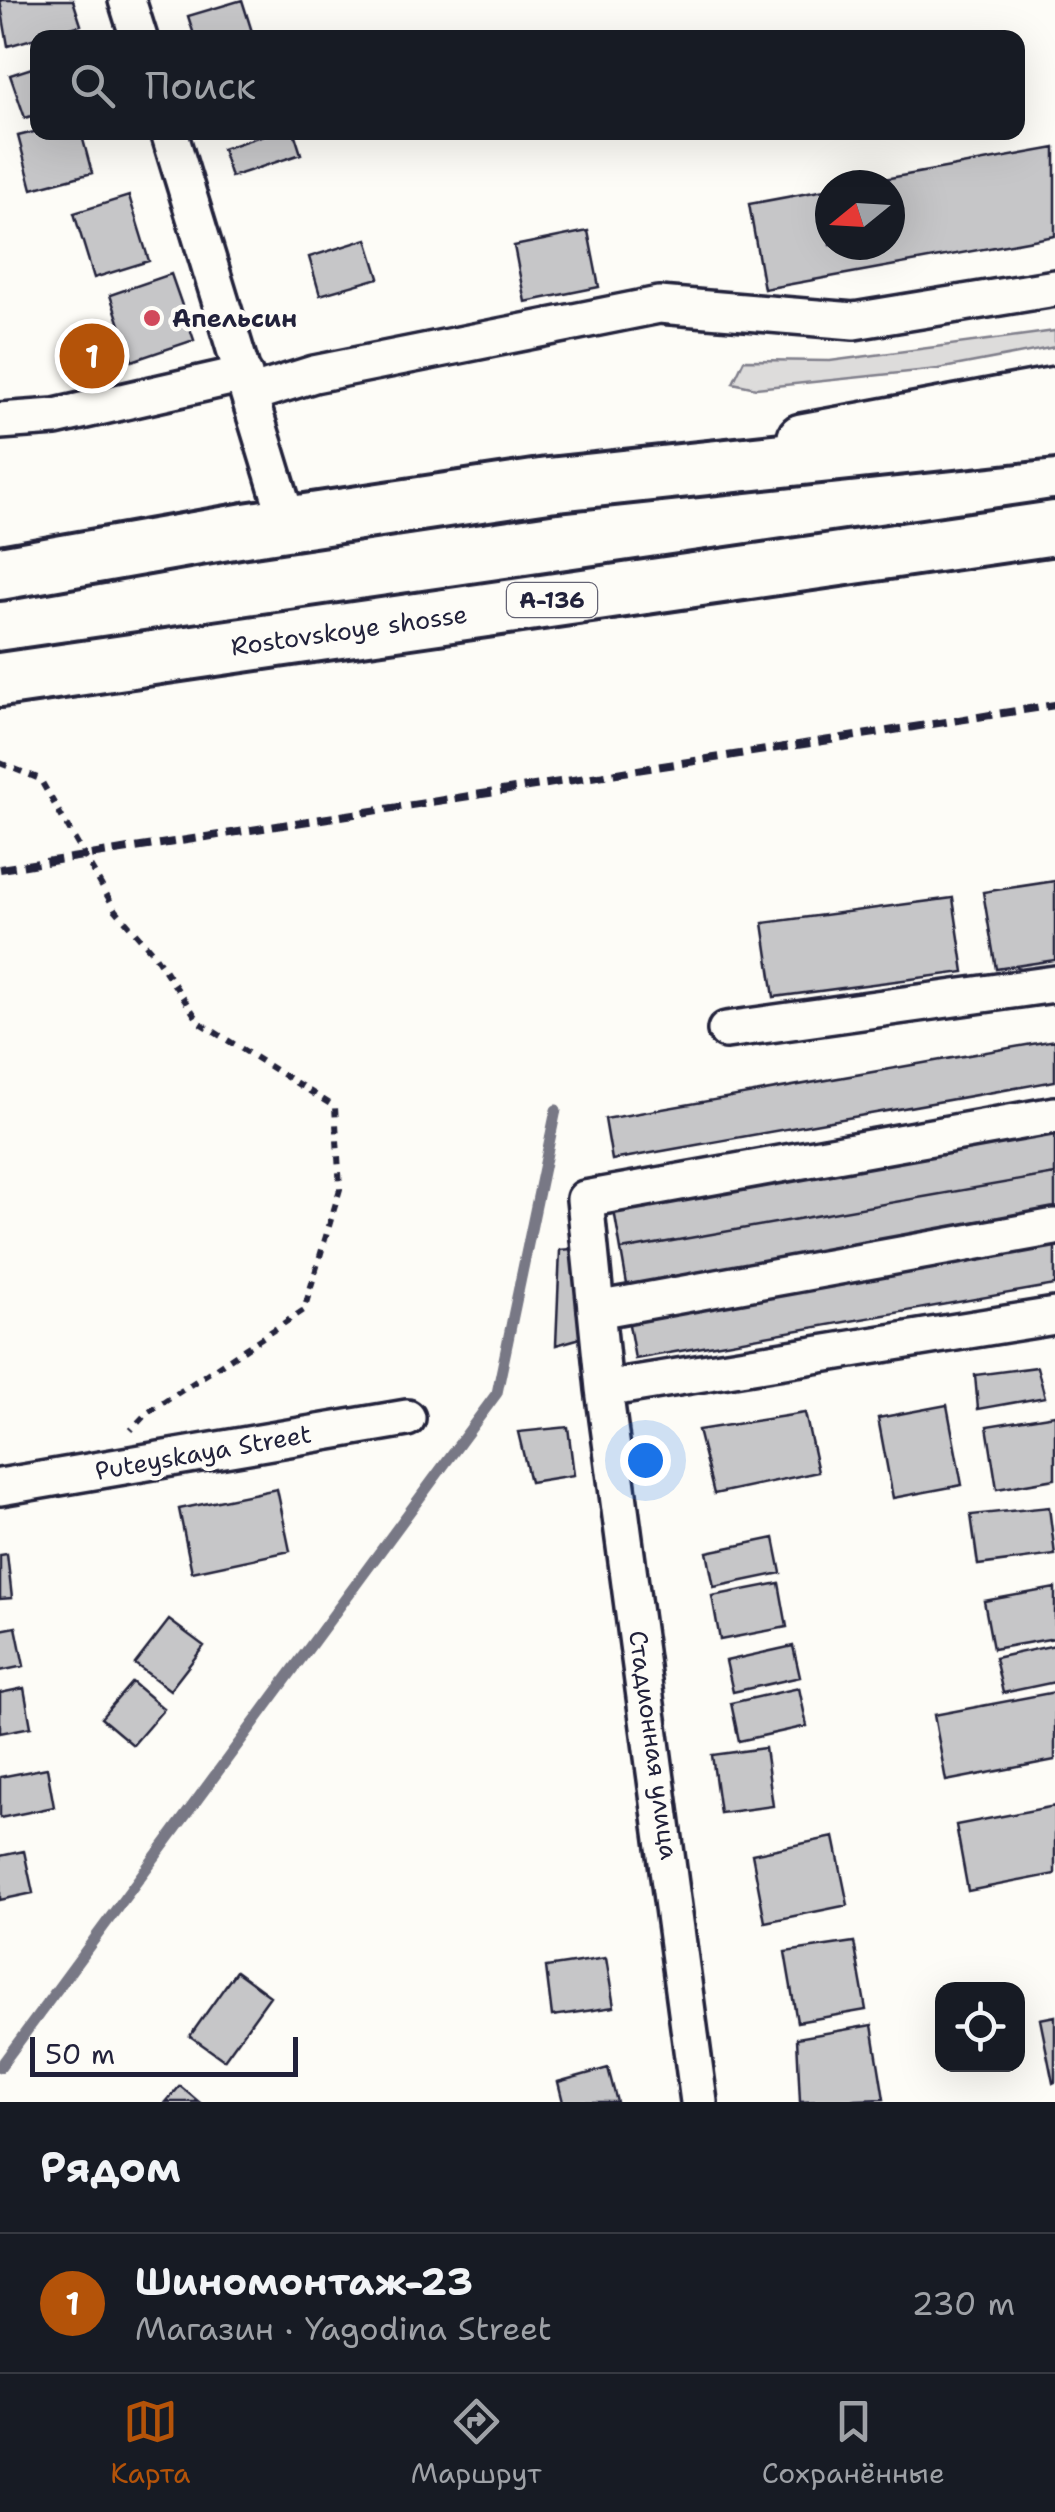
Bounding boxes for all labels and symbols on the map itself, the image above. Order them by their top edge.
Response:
north arrow [815,170,905,260]
place label: Апельсин [172,301,297,335]
marker: Апельсин [141,307,163,329]
pin: 1 [59,318,124,394]
road number: А-136 [507,583,597,617]
street label: Rostovskoye shosse [229,597,469,663]
street label: Puteyskaya Street [92,1416,314,1488]
your location [620,1435,671,1486]
street label: Стадионная улица [621,1628,687,1862]
scale bar [30,2032,298,2076]

